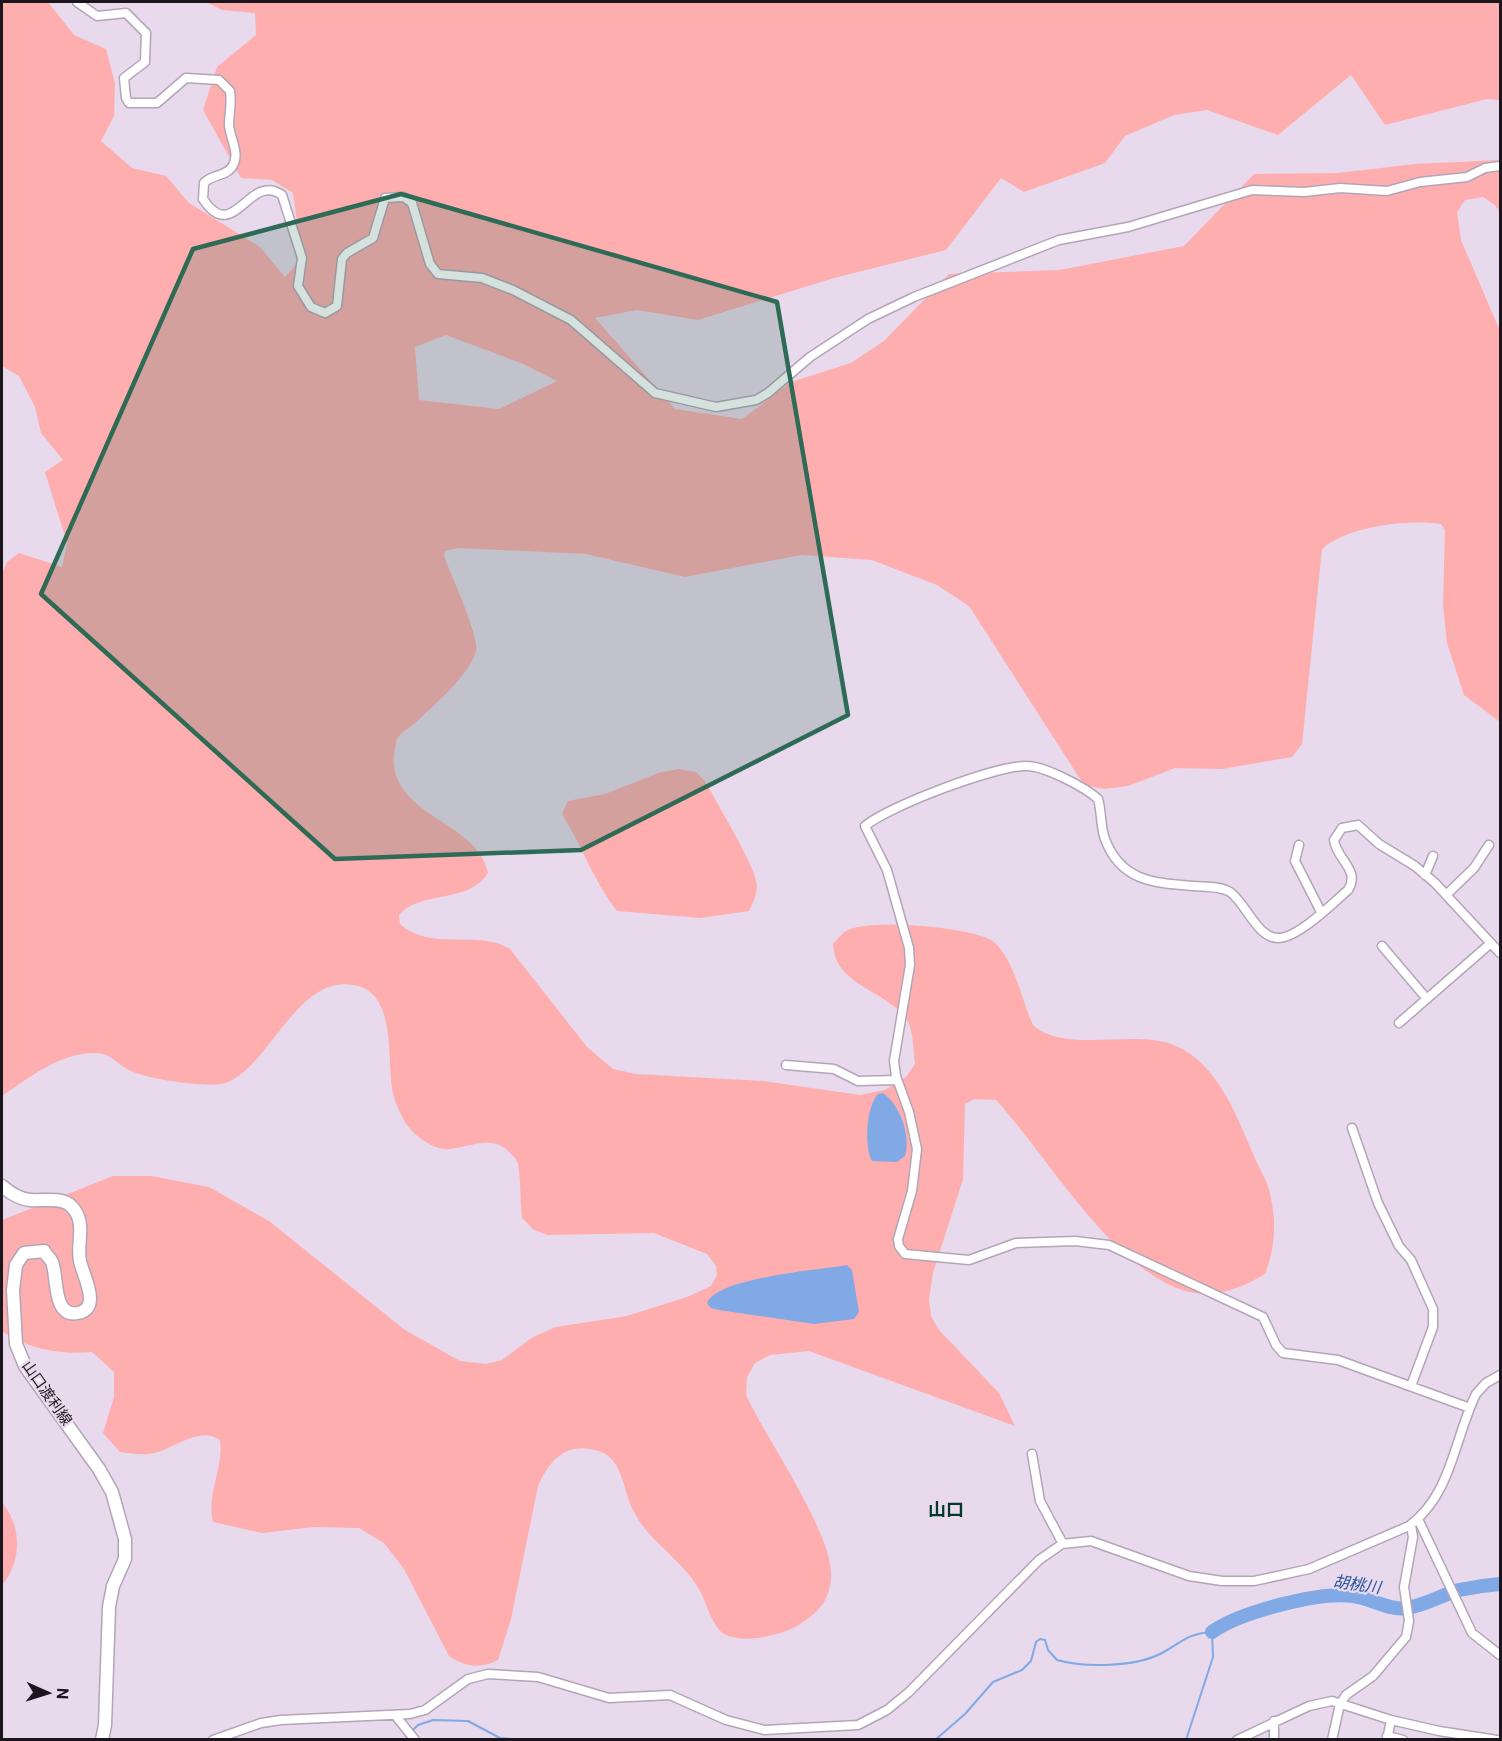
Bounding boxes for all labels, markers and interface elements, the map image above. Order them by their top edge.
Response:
street label: 山口渡利線 [18,1357,76,1429]
district label: 山口 [928,1499,964,1520]
water label: 胡桃川 [1332,1572,1384,1598]
north arrow [18,1663,78,1723]
text: N [53,1688,72,1700]

